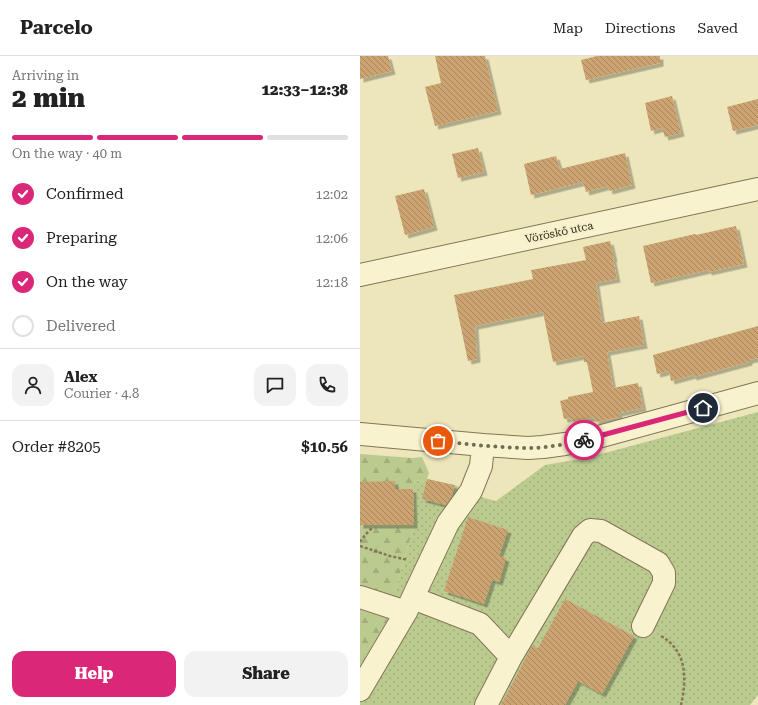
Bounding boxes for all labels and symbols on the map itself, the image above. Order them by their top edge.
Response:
street label: Vöröskő utca [524,219,594,246]
pin [686,391,720,425]
courier [564,420,604,460]
pin [421,424,455,458]

